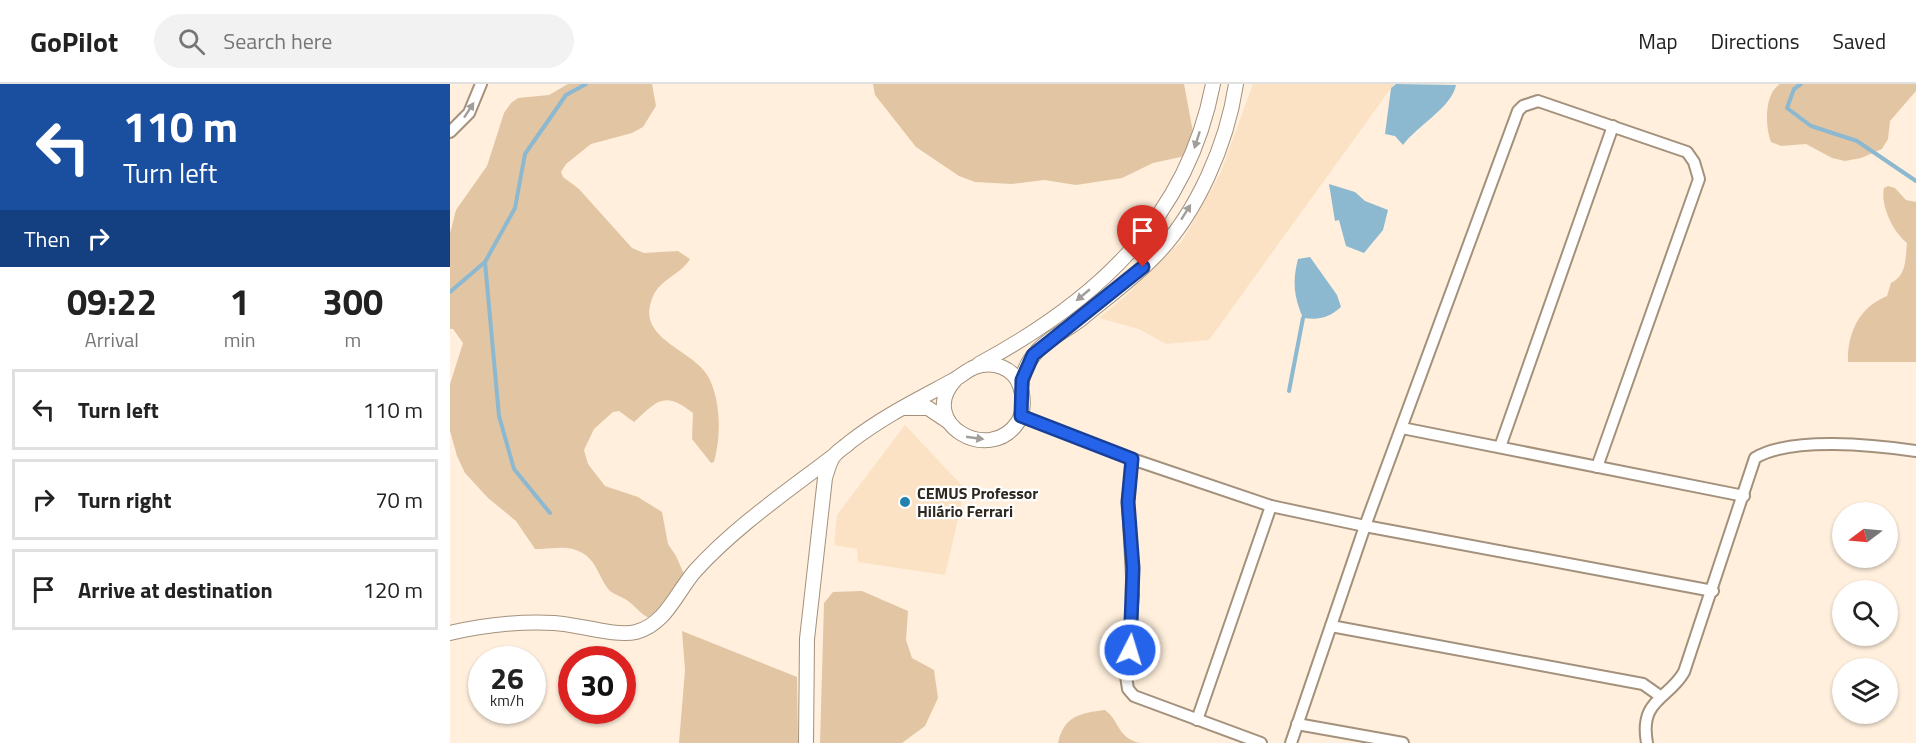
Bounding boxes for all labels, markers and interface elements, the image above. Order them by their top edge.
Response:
search box [154,14,574,68]
text: GoPilot [30,20,118,63]
text: Search here [223,24,332,58]
icon: search [175,25,208,58]
text: Map [1638,25,1678,57]
text: Directions [1711,25,1800,57]
text: Saved [1833,25,1886,57]
text: 110 m [123,94,238,158]
one-way arrow [463,102,474,118]
icon: left [24,108,102,186]
one-way arrow [1192,131,1201,149]
text: Turn left [123,152,217,193]
one-way arrow [1181,204,1192,220]
pin [1117,205,1168,267]
icon: arrive [1126,214,1159,247]
text: Then [24,222,70,256]
icon: right [82,222,115,255]
text: 09:22 [67,274,157,329]
text: 1 [230,274,250,329]
text: 300 [323,274,383,329]
one-way arrow [1076,288,1091,301]
text: Arrival [85,324,139,355]
text: min [224,324,256,355]
text: m [344,324,361,355]
icon: left [27,393,60,426]
text: Turn left [78,393,159,427]
text: 110 m [363,393,423,427]
one-way arrow [966,434,985,443]
place label: CEMUS Professor Hilário Ferrari [917,481,1038,523]
icon: right [27,483,60,516]
text: Turn right [78,483,172,517]
text: 70 m [375,483,423,517]
marker: CEMUS Professor Hilário Ferrari [898,495,912,509]
north arrow [1832,502,1898,568]
map controls [1832,502,1898,724]
icon: arrive [27,573,60,606]
text: Arrive at destination [78,573,273,607]
text: 120 m [363,573,423,607]
button: search [1832,580,1898,646]
position arrow [1098,618,1162,682]
speed limit sign: 30 [558,646,636,724]
text: 26 [490,655,524,701]
button: layers [1832,658,1898,724]
text: km/h [490,689,524,712]

